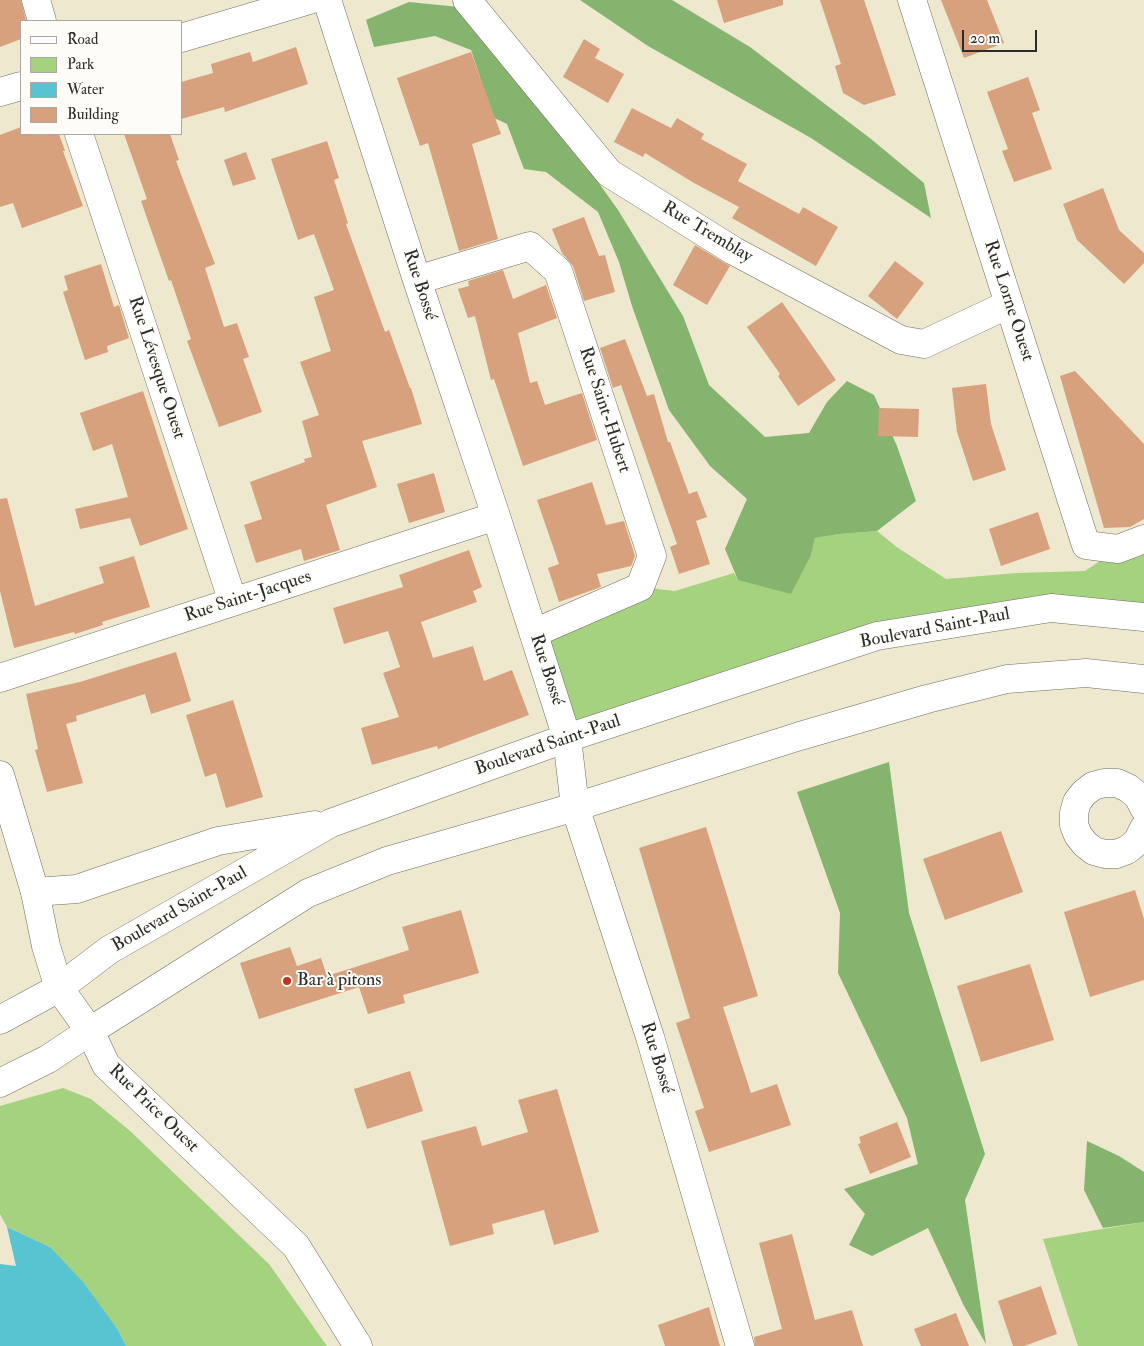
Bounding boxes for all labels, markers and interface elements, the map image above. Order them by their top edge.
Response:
legend [20,20,182,135]
scale bar [964,20,1039,52]
text: 20 m [970,29,1000,48]
text: Road [67,30,98,49]
text: Park [67,55,94,74]
text: Water [67,80,104,99]
text: Building [67,105,119,124]
street label: Rue Tremblay [658,198,756,268]
street label: Rue Lorne Ouest [978,238,1038,364]
street label: Rue Bossé [397,247,441,323]
street label: Rue Lévesque Ouest [123,294,189,442]
street label: Rue Saint-Hubert [574,344,634,476]
street label: Rue Saint-Jacques [182,566,314,628]
street label: Boulevard Saint-Paul [858,604,1012,654]
street label: Rue Bossé [524,632,568,708]
street label: Boulevard Saint-Paul [472,711,624,781]
street label: Boulevard Saint-Paul [109,863,251,957]
place label: Bar à pitons [297,970,381,992]
marker: Bar à pitons [281,975,293,987]
street label: Rue Bossé [635,1020,677,1096]
street label: Rue Price Ouest [103,1061,203,1157]

